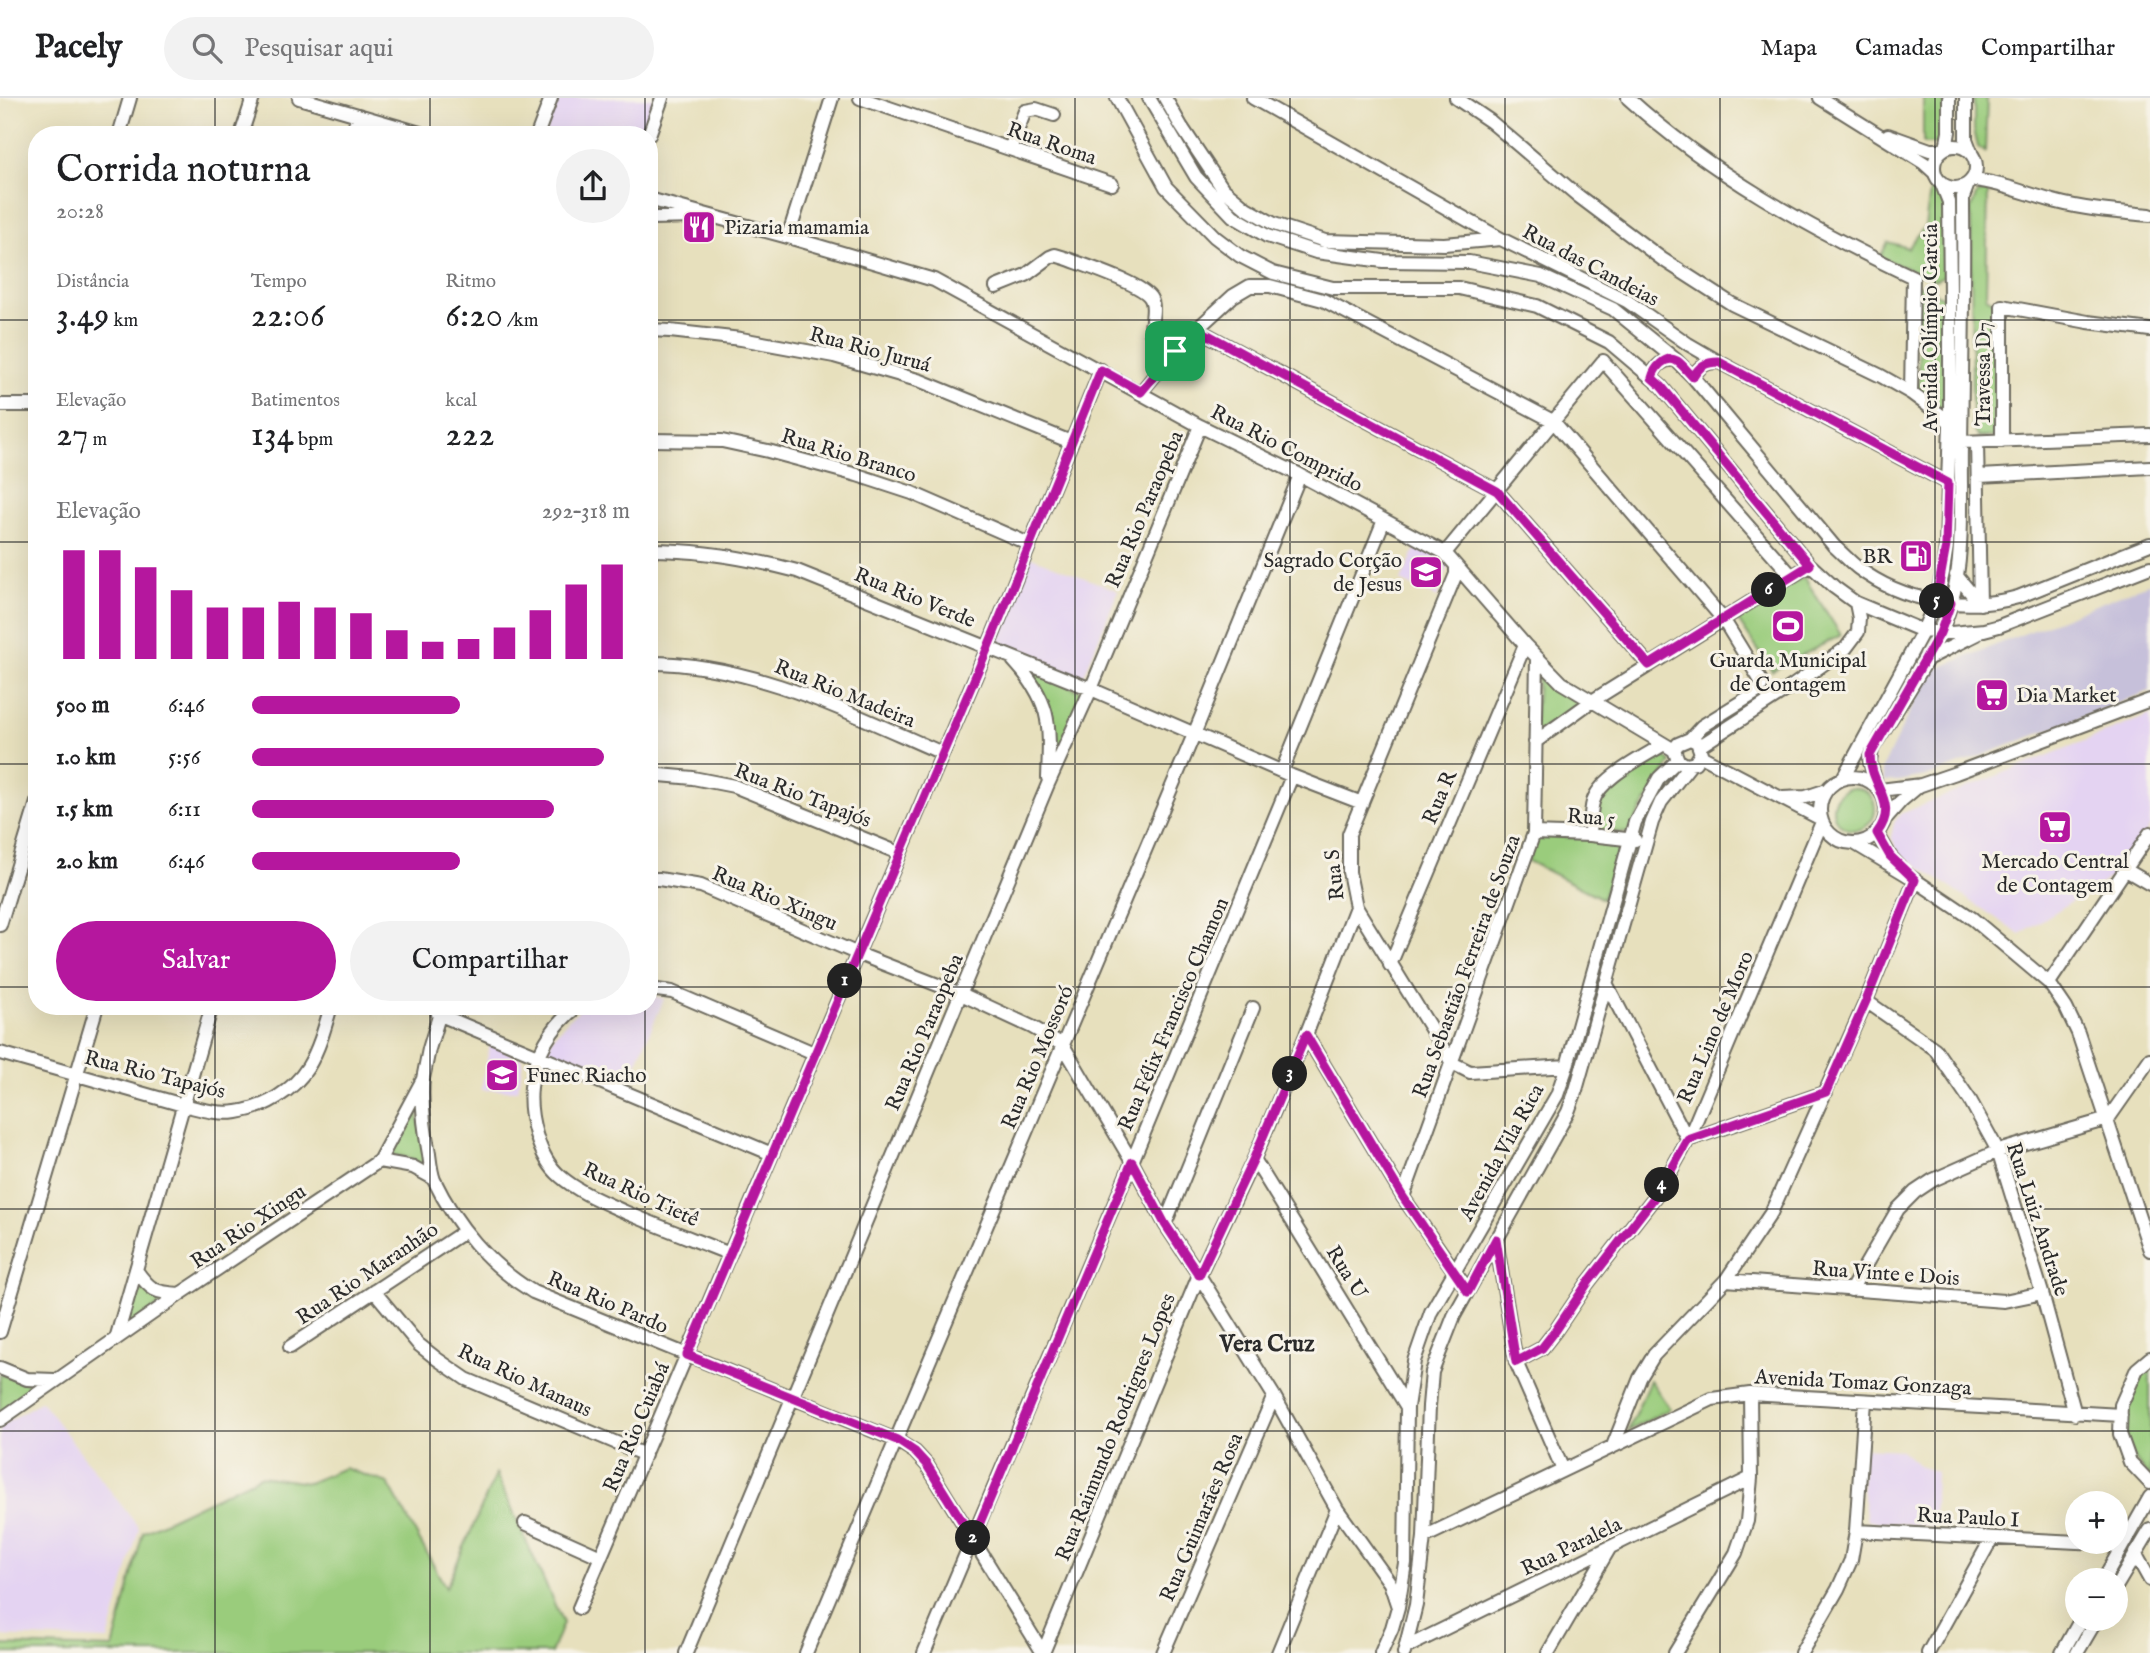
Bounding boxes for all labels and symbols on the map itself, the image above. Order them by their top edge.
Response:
street label: Rua Roma [1003,117,1101,173]
restaurant icon: Pizaria mamamia [680,208,718,246]
place label: Pizaria mamamia [724,215,870,242]
street label: Rua das Candeias [1517,219,1663,314]
street label: Avenida Olímpio Garcia [1918,223,1945,434]
street label: Rua Rio Juruá [806,321,934,380]
pin [1145,321,1205,381]
street label: Travessa D7 [1971,322,1998,426]
street label: Rua Rio Comprido [1206,399,1367,499]
street label: Rua Rio Branco [778,423,919,490]
street label: Rua Rio Paraopeba [1100,426,1191,592]
fuel station icon: BR [1897,537,1935,575]
place label: BR [1862,544,1893,571]
place label: Sagrado Corção de Jesus [1263,548,1402,599]
school or university icon: Sagrado Corção de Jesus [1407,553,1445,591]
street label: Rua Rio Verde [850,562,979,635]
pin: 6 [1752,573,1786,608]
pin: 5 [1920,584,1954,618]
sports icon: Guarda Municipal de Contagem [1769,607,1807,645]
place label: Guarda Municipal de Contagem [1709,648,1867,699]
street label: Rua Rio Madeira [770,654,920,735]
supermarket icon: Dia Market [1973,676,2011,714]
place label: Dia Market [2016,683,2117,710]
street label: Rua Rio Tapajós [730,758,875,835]
street label: Rua R [1417,765,1464,829]
street label: Rua 5 [1566,803,1616,834]
supermarket icon: Mercado Central de Contagem [2036,808,2074,846]
street label: Rua Sebastião Ferreira de Souza [1407,830,1528,1102]
street label: Rua S [1319,848,1352,902]
place label: Mercado Central de Contagem [1981,849,2129,900]
street label: Rua Rio Xingu [708,861,841,938]
street label: Rua Félix Francisco Chamon [1113,894,1236,1135]
street label: Rua Lino de Moro [1672,947,1761,1108]
street label: Rua Rio Paraopeba [880,949,971,1115]
pin: 1 [828,964,862,998]
street label: Rua Rio Mossoró [996,982,1081,1134]
street label: Rua Rio Tapajós [81,1045,228,1106]
school or university icon: Funec Riacho [483,1056,521,1094]
pin: 3 [1272,1056,1308,1091]
place label: Funec Riacho [526,1063,647,1090]
street label: Avenida Vila Rica [1453,1079,1552,1227]
street label: Rua Luiz Andrade [1999,1139,2074,1300]
street label: Rua Rio Tietê [578,1157,703,1234]
pin: 4 [1644,1168,1680,1202]
street label: Rua Rio Xingu [186,1179,312,1276]
street label: Rua Rio Maranhão [291,1217,444,1332]
street label: Rua U [1319,1241,1373,1305]
street label: Rua Vinte e Dois [1811,1256,1960,1293]
street label: Rua Rio Pardo [543,1266,672,1341]
street label: Rua Raimundo Rodrigues Lopes [1050,1290,1183,1566]
district label: Vera Cruz [1218,1330,1315,1359]
street label: Rua Rio Manaus [453,1338,596,1424]
street label: Rua Rio Cuiabá [598,1358,677,1497]
street label: Avenida Tomaz Gonzaga [1753,1364,1973,1403]
street label: Rua Guimarães Rosa [1155,1428,1251,1606]
street label: Rua Paulo I [1916,1502,2020,1535]
street label: Rua Paralela [1517,1511,1627,1583]
pin: 2 [956,1520,990,1556]

